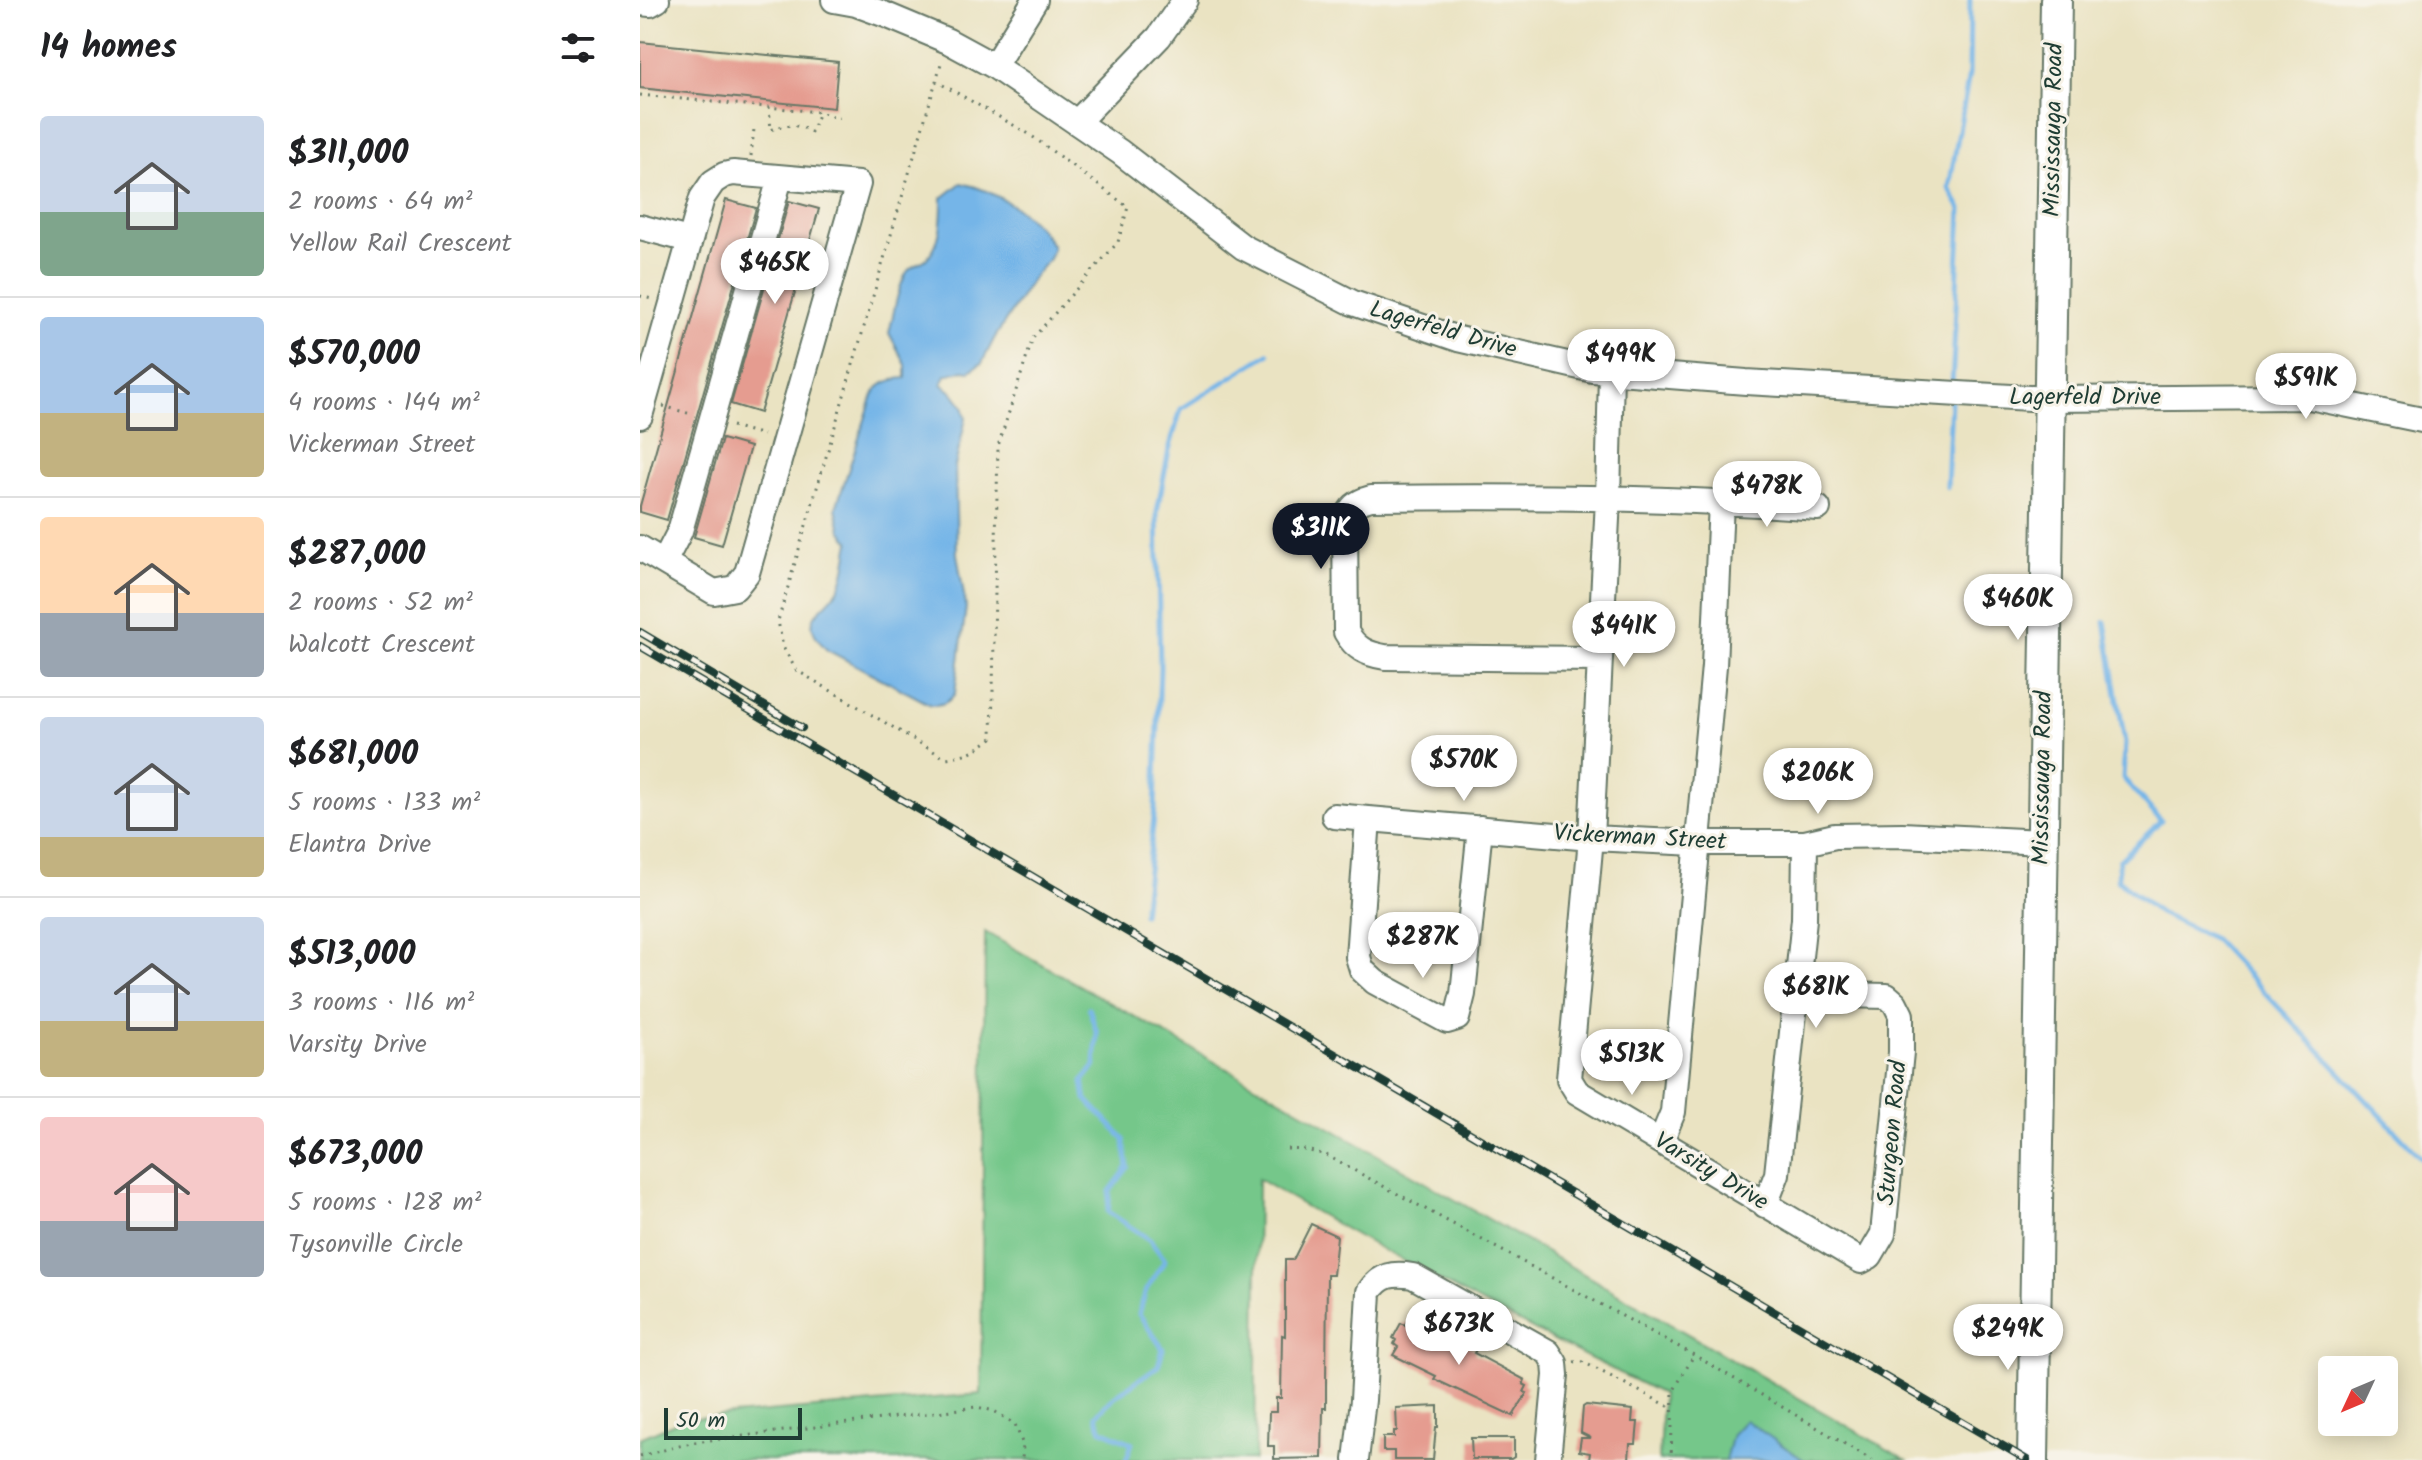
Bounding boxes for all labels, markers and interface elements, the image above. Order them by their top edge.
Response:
text: 14 homes [40,21,177,75]
icon: filters [556,26,600,70]
street label: Mississauga Road [2033,41,2075,218]
text: $311,000 [288,127,409,181]
icon: home [104,148,200,244]
text: 2 rooms · 64 m² [288,181,472,223]
text: Yellow Rail Crescent [288,223,512,265]
pin: $465K [719,238,831,306]
text: $465K [739,243,811,285]
street label: Lagerfeld Drive [1365,290,1522,370]
text: $570,000 [288,328,420,382]
pin: $499K [1565,329,1677,397]
text: $499K [1585,334,1657,376]
icon: home [104,349,200,445]
pin: $591K [2250,353,2362,421]
text: $591K [2273,358,2339,400]
street label: Lagerfeld Drive [2009,378,2161,417]
text: 4 rooms · 144 m² [288,382,480,424]
text: Vickerman Street [288,424,475,466]
pin: $478K [1711,461,1823,529]
text: $478K [1731,466,1803,508]
pin: $311K [1265,503,1377,571]
text: $311K [1291,508,1351,550]
text: $287,000 [288,528,425,582]
icon: home [104,549,200,645]
pin: $460K [1962,574,2074,642]
text: $460K [1982,579,2054,621]
text: 2 rooms · 52 m² [288,582,473,624]
pin: $441K [1568,601,1680,669]
text: $441K [1590,606,1658,648]
text: Walcott Crescent [288,624,475,666]
street label: Mississauga Road [2022,689,2064,866]
text: $681,000 [288,728,418,782]
pin: $570K [1408,735,1520,803]
text: $570K [1429,740,1499,782]
pin: $206K [1762,748,1874,816]
icon: home [104,749,200,845]
text: $206K [1781,753,1855,795]
text: 5 rooms · 133 m² [288,782,480,824]
street label: Vickerman Street [1553,814,1728,862]
text: Elantra Drive [288,824,431,866]
pin: $287K [1367,912,1479,980]
text: $287K [1386,917,1460,959]
text: $513,000 [288,928,415,982]
icon: home [104,949,200,1045]
pin: $681K [1760,962,1872,1030]
text: $681K [1782,967,1850,1009]
text: 3 rooms · 116 m² [288,982,474,1024]
text: Varsity Drive [288,1024,427,1066]
pin: $513K [1576,1029,1688,1097]
text: $513K [1599,1034,1665,1076]
street label: Sturgeon Road [1867,1058,1919,1207]
street label: Varsity Drive [1646,1122,1776,1222]
text: $673,000 [288,1128,422,1182]
icon: home [104,1149,200,1245]
text: 5 rooms · 128 m² [288,1182,481,1224]
text: Tysonville Circle [288,1224,463,1266]
pin: $673K [1403,1299,1515,1367]
text: $673K [1423,1304,1495,1346]
pin: $249K [1952,1304,2064,1372]
text: $249K [1971,1309,2045,1351]
north arrow [2318,1356,2398,1436]
map controls [2318,1356,2398,1436]
scale bar [664,1404,802,1440]
text: 50 m [676,1404,725,1439]

